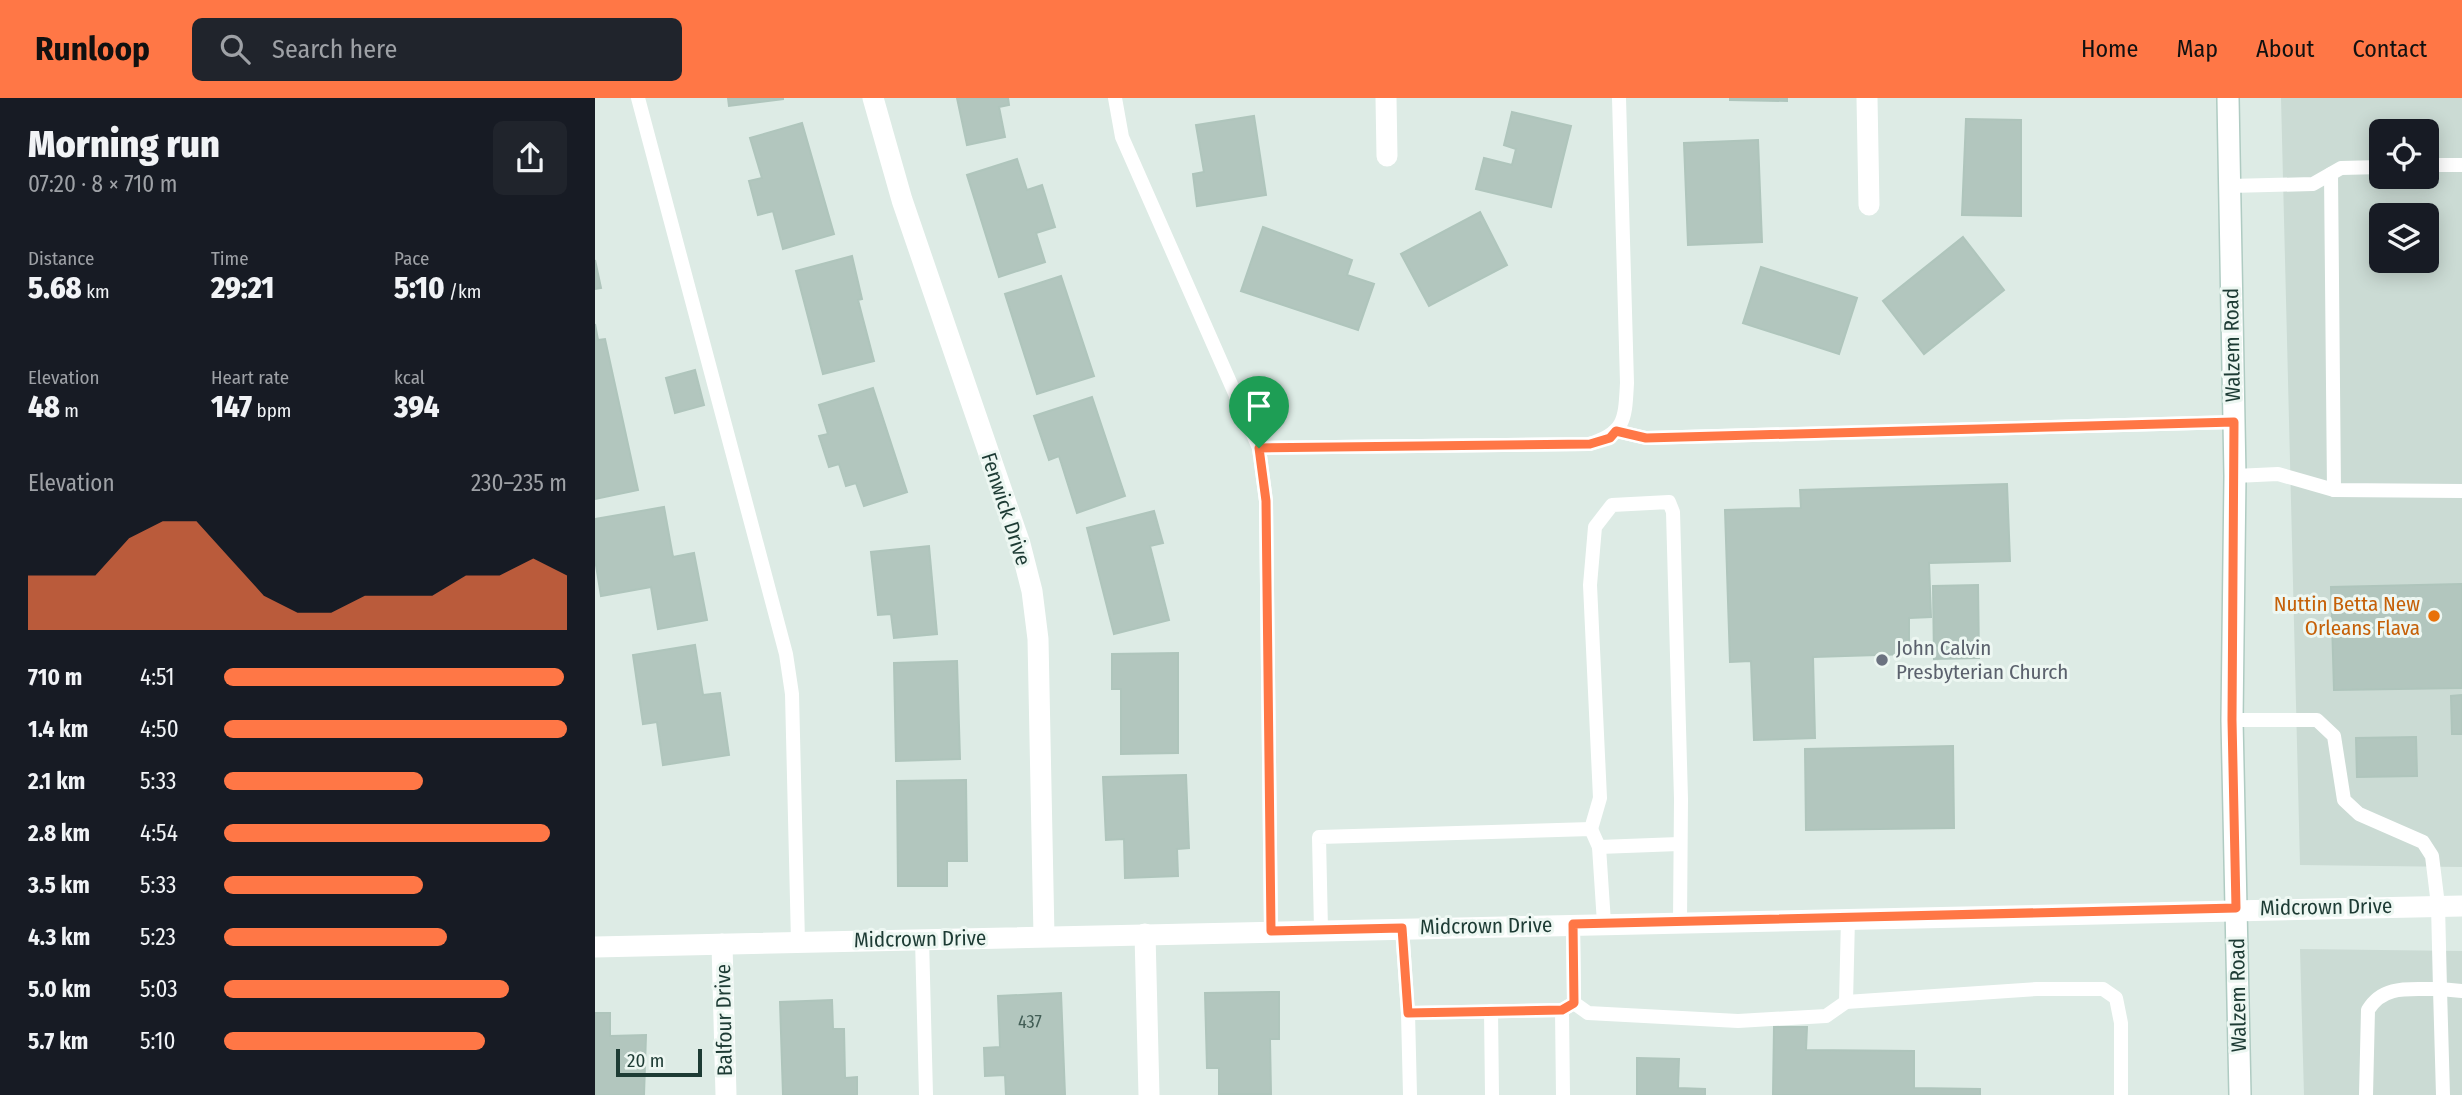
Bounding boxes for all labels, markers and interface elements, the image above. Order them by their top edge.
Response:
search box [192,18,682,81]
text: Runloop [35,29,150,69]
icon: search [216,30,254,68]
text: Search here [272,34,397,65]
text: Home [2081,35,2138,63]
text: Map [2176,35,2218,63]
text: About [2256,35,2314,63]
text: Contact [2352,35,2427,63]
map controls [2369,119,2439,273]
button: locate [2369,119,2439,189]
text: Morning run [28,121,220,167]
button: share [493,121,567,195]
text: 07:20 · 8 × 710 m [28,170,177,198]
button: layers [2369,203,2439,273]
text: Distance [28,247,95,270]
text: Time [211,247,249,270]
text: Pace [394,247,429,270]
text: 5.68 [28,270,82,306]
text: 29:21 [211,270,274,306]
text: 5:10 [394,270,445,306]
text: km [82,280,110,303]
text: /km [445,280,481,303]
street label: Walzem Road [2218,288,2246,402]
text: Elevation [28,366,100,389]
text: Heart rate [211,366,289,389]
text: kcal [394,366,425,389]
pin [1229,376,1289,448]
icon: arrive [1240,387,1278,425]
text: 48 [28,389,60,425]
text: 147 [211,389,252,425]
text: 394 [394,389,440,425]
text: m [60,399,79,422]
text: bpm [252,399,291,422]
street label: Fenwick Drive [976,449,1036,569]
text: Elevation [28,469,115,497]
text: 230–235 m [471,469,567,497]
place label: Nuttin Betta New Orleans Flava [2274,591,2420,641]
marker: Nuttin Betta New Orleans Flava [2426,608,2442,624]
place label: John Calvin Presbyterian Church [1896,635,2068,685]
marker: John Calvin Presbyterian Church [1874,652,1890,668]
text: 710 m [28,663,82,691]
text: 4:51 [140,663,175,691]
text: 1.4 km [28,715,88,743]
text: 4:50 [140,715,179,743]
text: 2.1 km [28,767,85,795]
text: 5:33 [140,767,176,795]
text: 2.8 km [28,819,90,847]
text: 4:54 [140,819,178,847]
text: 3.5 km [28,871,90,899]
text: 5:33 [140,871,176,899]
street label: Midcrown Drive [2260,893,2392,921]
street label: Midcrown Drive [1420,912,1552,940]
text: 4.3 km [28,923,90,951]
text: 5:23 [140,923,176,951]
street label: Midcrown Drive [854,925,986,953]
street label: Walzem Road [2224,938,2252,1052]
street label: Balfour Drive [710,964,738,1076]
text: 5.0 km [28,975,91,1003]
text: 5:03 [140,975,178,1003]
house number: 437 [1018,1011,1042,1033]
text: 5.7 km [28,1027,88,1055]
text: 5:10 [140,1027,175,1055]
scale bar [616,1046,702,1078]
text: 20 m [627,1049,664,1072]

